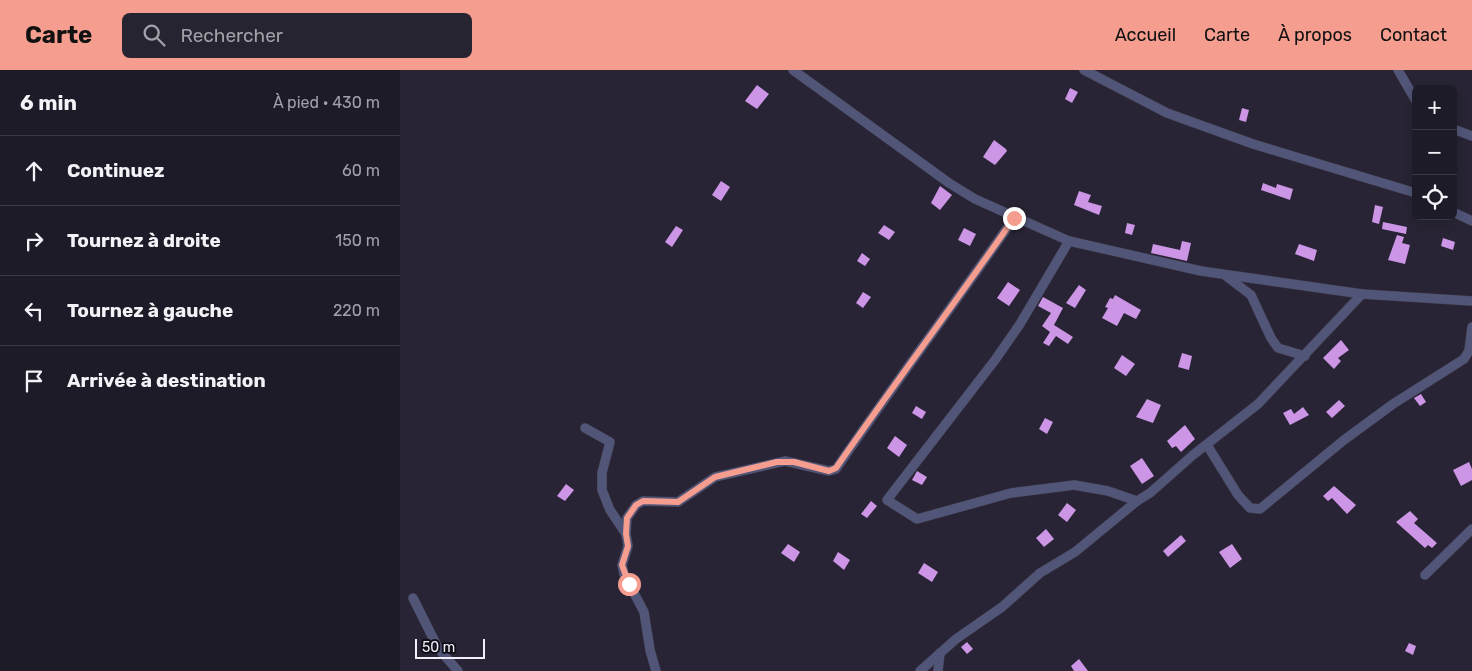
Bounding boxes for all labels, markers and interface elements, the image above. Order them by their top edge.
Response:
search box [122,13,472,58]
text: Carte [25,21,92,49]
icon: search [140,21,168,49]
text: Rechercher [180,24,283,47]
text: Accueil [1115,24,1176,46]
text: Carte [1204,24,1250,46]
text: À propos [1278,24,1352,46]
text: Contact [1380,24,1447,46]
map controls [1412,85,1457,220]
button: + [1412,85,1457,130]
text: 6 min [20,90,77,115]
text: À pied · 430 m [273,93,380,112]
button: − [1412,130,1457,175]
icon: ahead [20,157,48,185]
text: Continuez [67,159,165,182]
text: 60 m [342,161,380,180]
button: locate [1412,175,1457,220]
route end [1003,207,1026,230]
icon: right [20,227,48,255]
text: Tournez à droite [67,229,221,252]
text: 150 m [335,231,380,250]
icon: left [20,297,48,325]
text: Tournez à gauche [67,299,233,322]
text: 220 m [333,301,380,320]
icon: arrive [20,367,48,395]
text: Arrivée à destination [67,369,266,392]
route start [618,573,641,596]
scale bar [415,636,485,659]
text: 50 m [422,639,455,656]

